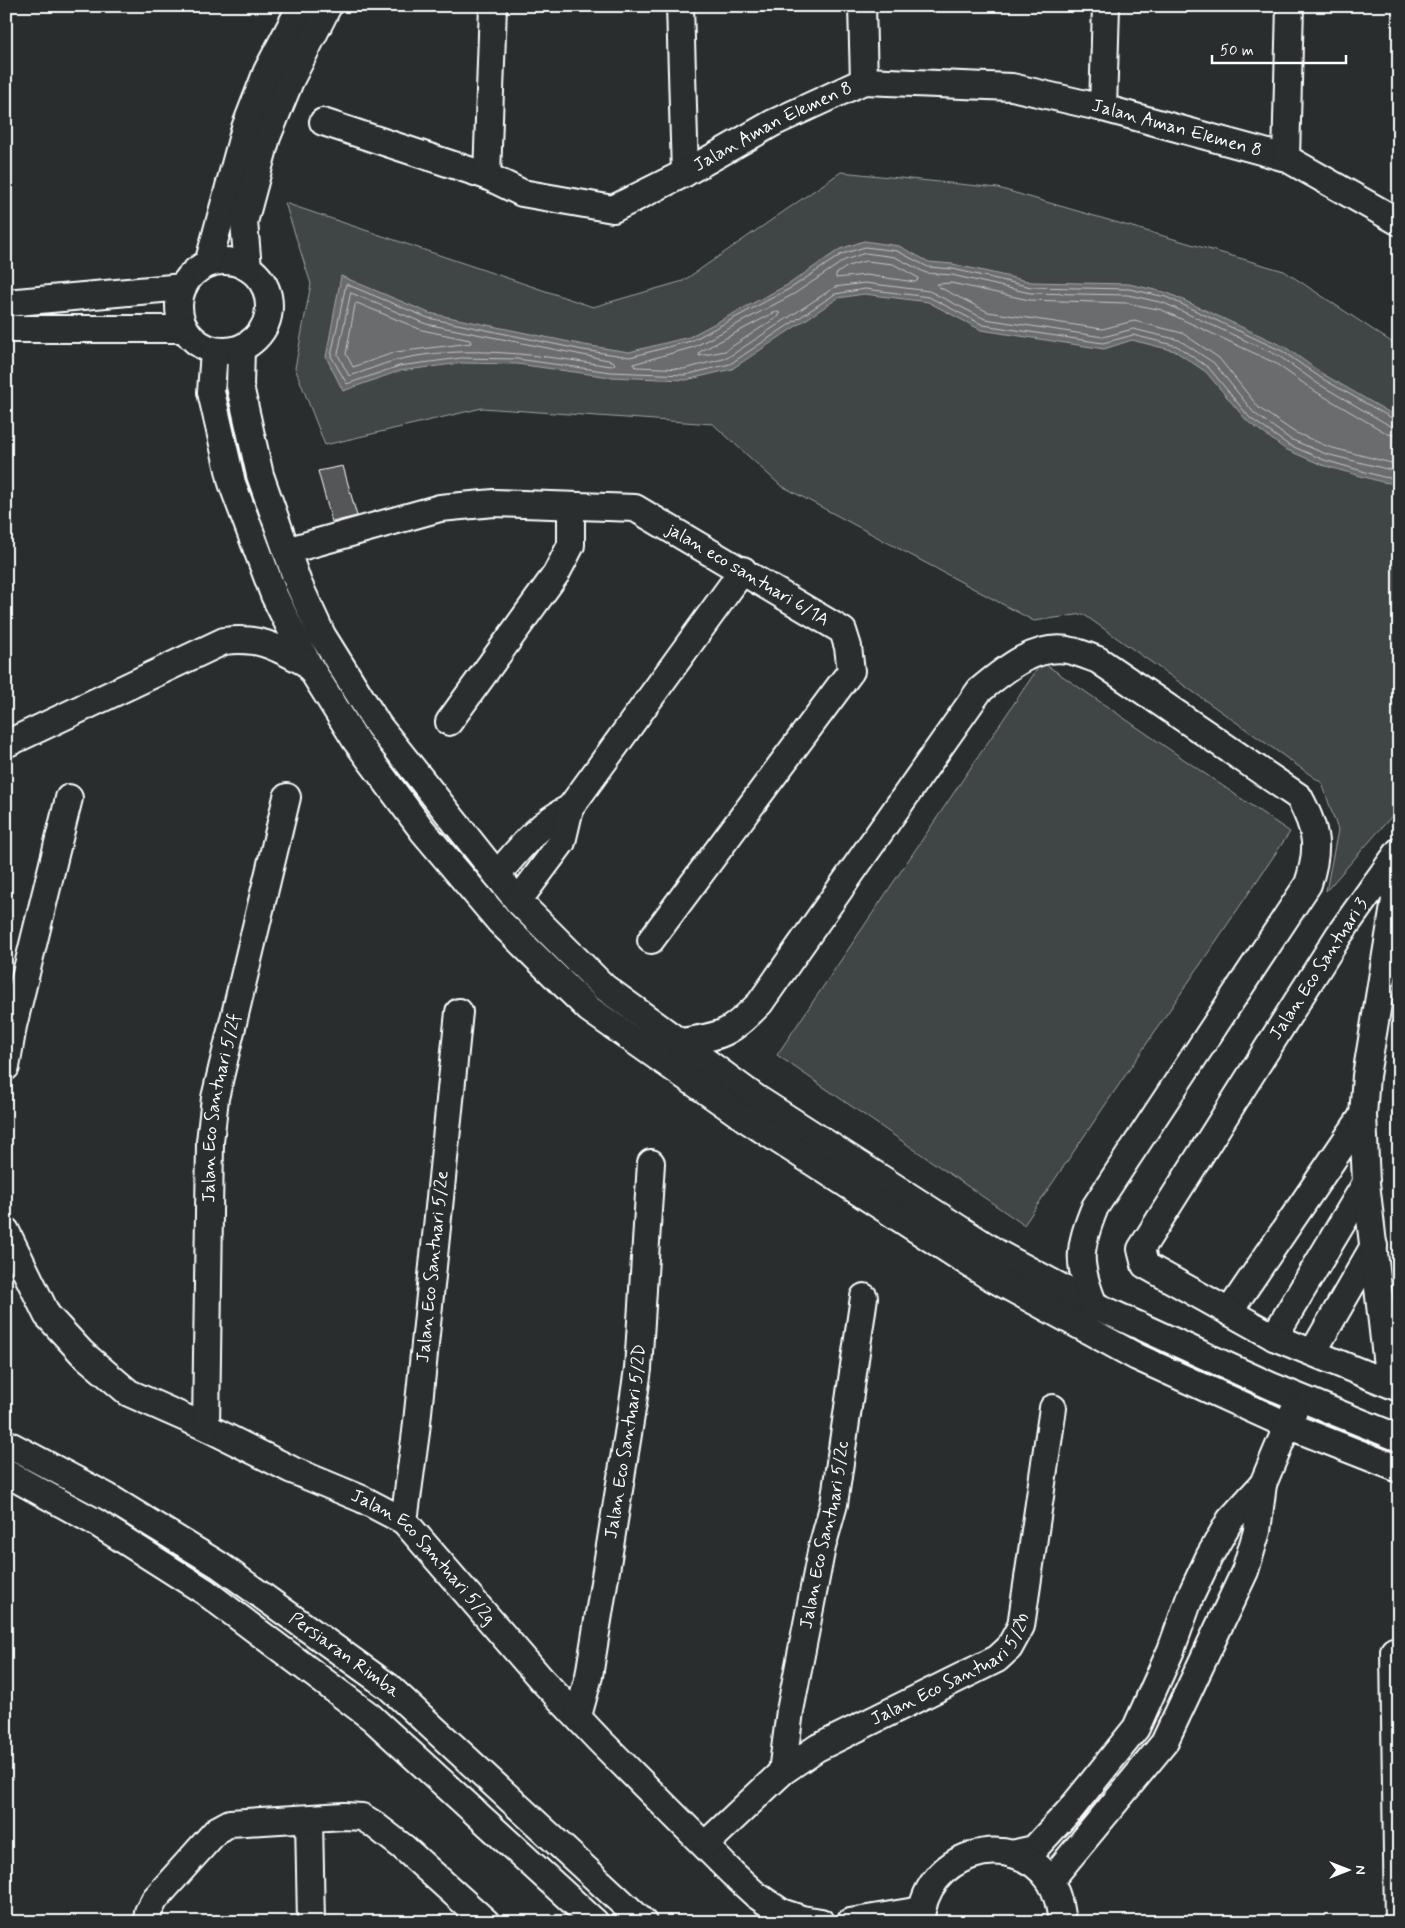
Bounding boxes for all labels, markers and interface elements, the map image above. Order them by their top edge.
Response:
scale bar [1212,32,1346,64]
text: 50 m [1220,41,1254,61]
street label: Jalan Aman Elemen 8 [689,76,856,178]
street label: Jalan Aman Elemen 8 [1089,94,1265,163]
street label: jalan eco santuari 6/1A [661,516,834,632]
street label: Jalan Eco Santuari 3 [1264,893,1374,1045]
street label: Jalan Eco Santuari 5/2f [197,1011,247,1203]
street label: Jalan Eco Santuari 5/2e [411,1169,455,1364]
street label: Jalan Eco Santuari 5/2D [599,1343,652,1540]
street label: Jalan Eco Santuari 5/2c [794,1439,855,1631]
street label: Jalan Eco Santuari 5/2g [347,1484,501,1630]
street label: Persiaran Rimba [284,1607,405,1703]
street label: Jalan Eco Santuari 5/2b [867,1612,1035,1732]
north arrow [1322,1846,1372,1896]
text: N [1351,1865,1369,1875]

